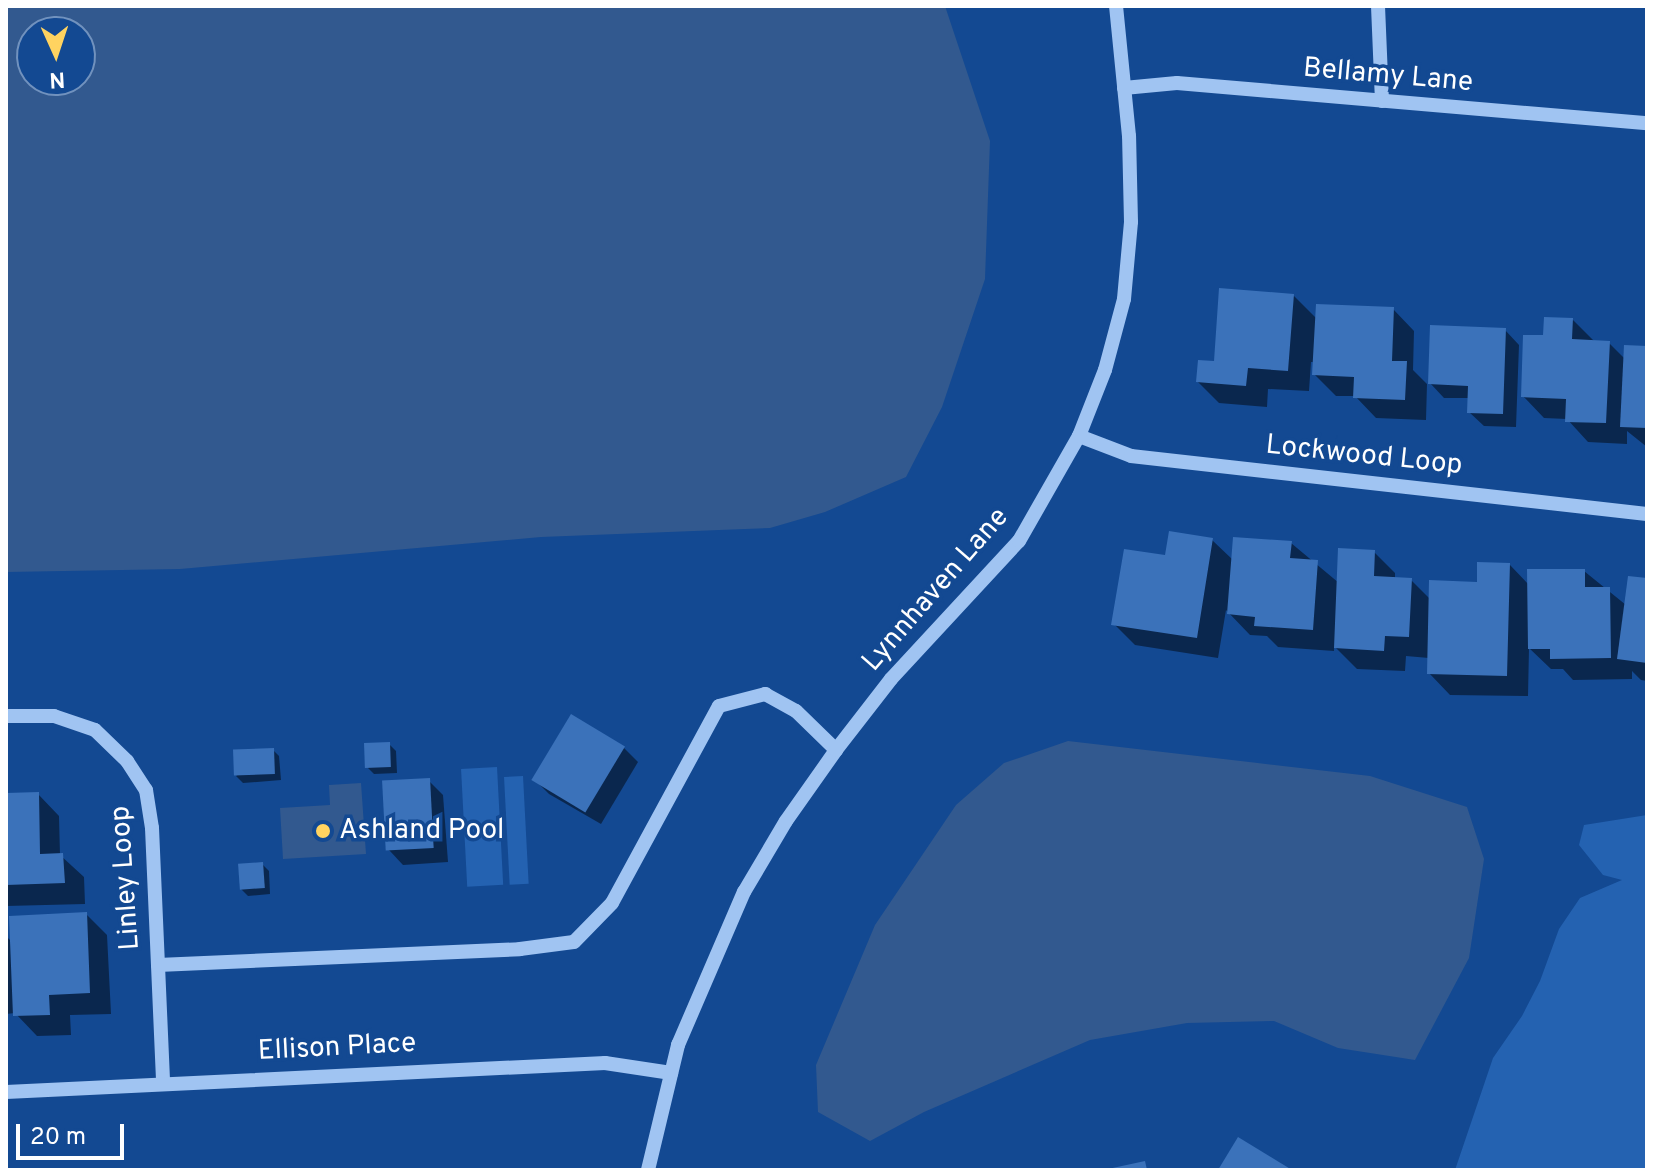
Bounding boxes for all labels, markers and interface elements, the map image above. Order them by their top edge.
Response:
north arrow [16,16,96,96]
street label: Bellamy Lane [1302,52,1474,100]
text: N [49,65,66,92]
street label: Lockwood Loop [1264,429,1464,483]
street label: Lynnhaven Lane [856,501,1016,679]
street label: Linley Loop [104,805,148,951]
place label: Ashland Pool [339,814,504,848]
marker: Ashland Pool [314,822,332,840]
street label: Ellison Place [257,1027,417,1069]
scale bar [20,1108,128,1158]
text: 20 m [30,1123,86,1153]

